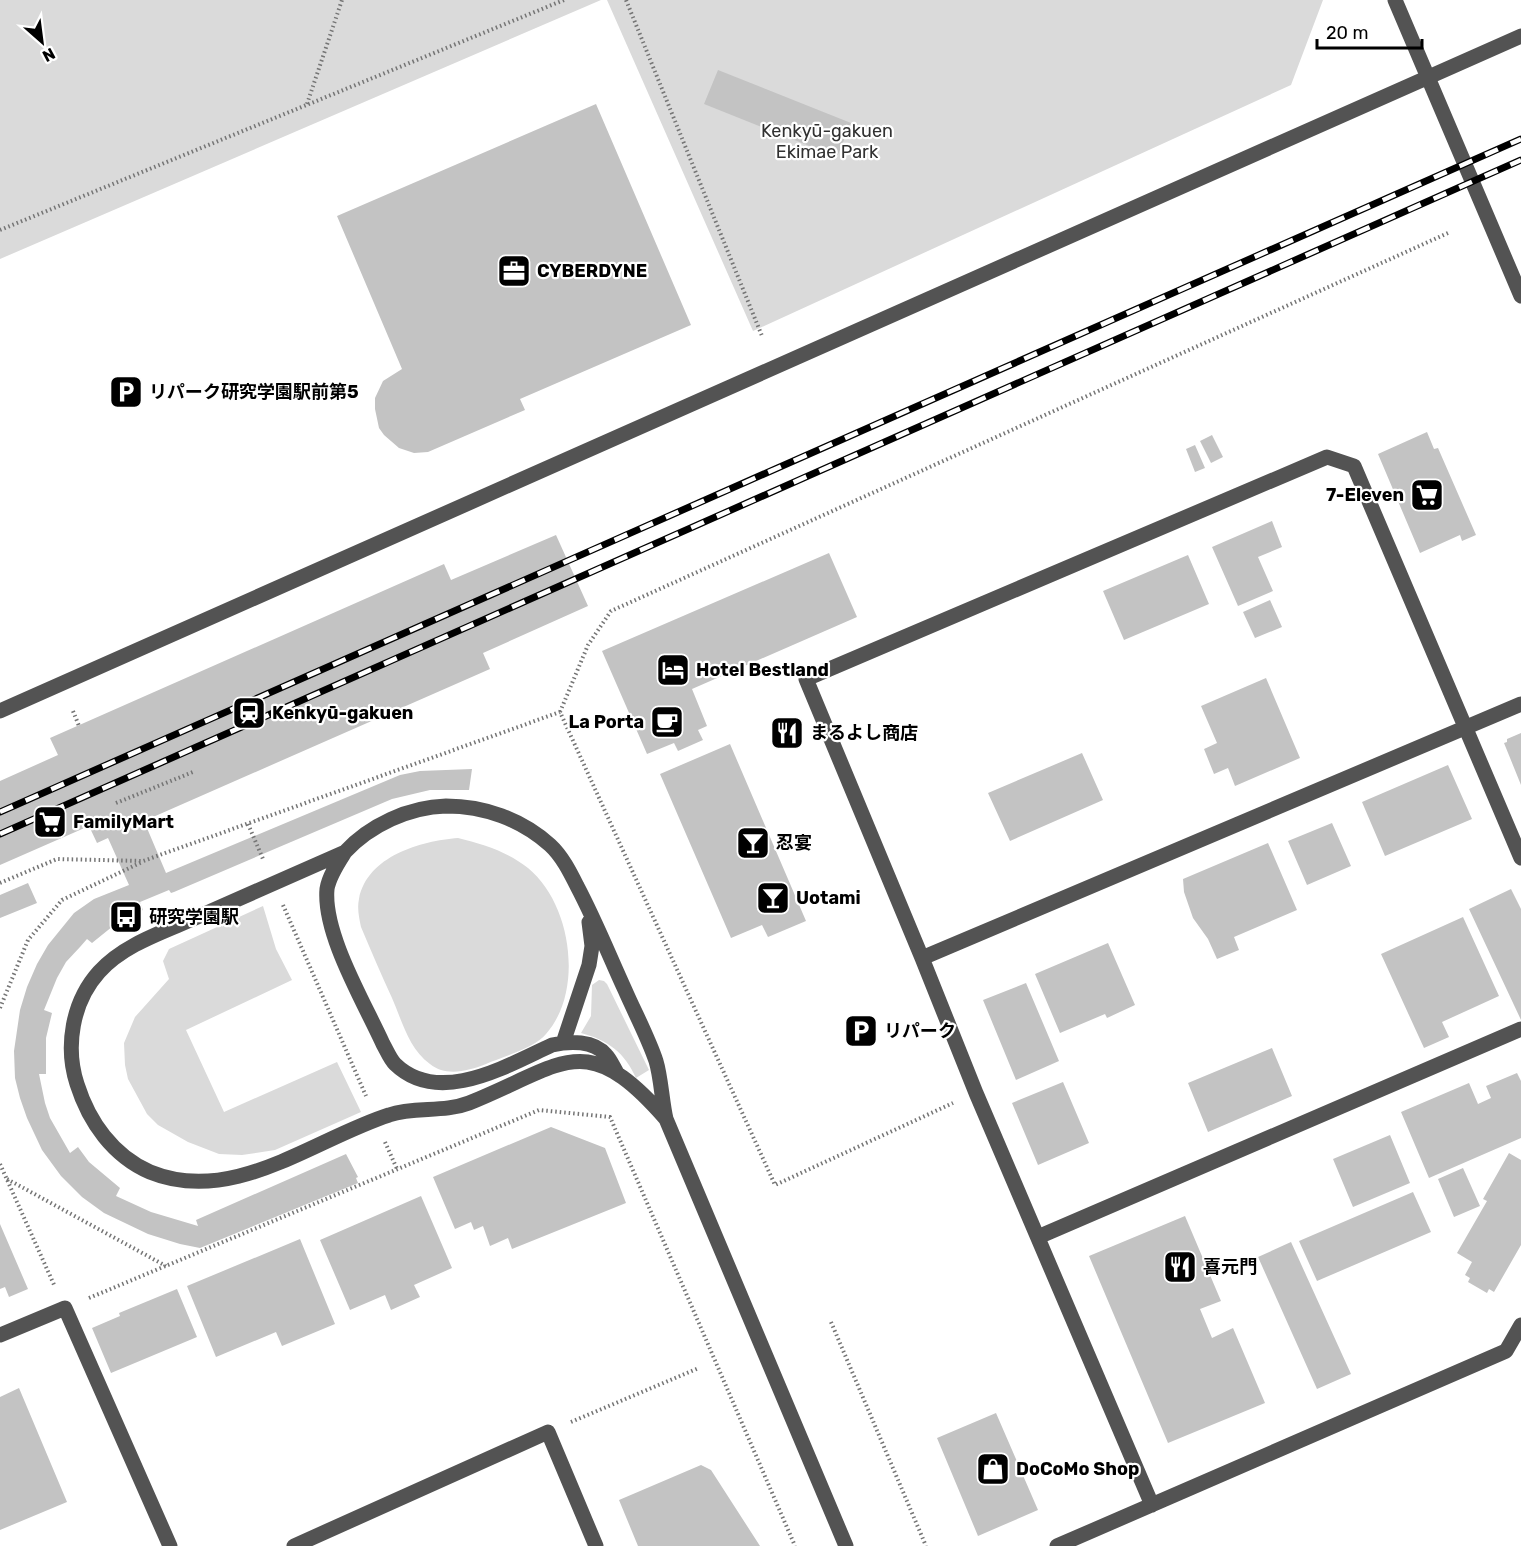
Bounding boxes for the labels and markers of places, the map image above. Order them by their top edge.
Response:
office icon: CYBERDYNE [496,253,532,289]
place label: CYBERDYNE [537,260,647,282]
parking icon: リパーク研究学園駅前第5 [108,374,144,410]
place label: リパーク研究学園駅前第5 [149,381,359,403]
supermarket icon: 7-Eleven [1409,477,1445,513]
place label: 7-Eleven [1326,484,1404,506]
hotel icon: Hotel Bestland [655,652,691,688]
place label: Hotel Bestland [696,659,829,681]
station icon: Kenkyū-gakuen [231,695,267,731]
place label: Kenkyū-gakuen [272,702,413,724]
cafe icon: La Porta [649,704,685,740]
place label: La Porta [569,711,644,733]
restaurant icon: まるよし商店 [769,715,805,751]
place label: まるよし商店 [810,722,918,744]
supermarket icon: FamilyMart [32,804,68,840]
place label: FamilyMart [73,811,174,833]
bar icon: 忍宴 [735,825,771,861]
place label: 忍宴 [776,832,812,854]
bar icon: Uotami [755,880,791,916]
place label: Uotami [796,887,861,909]
bus stop icon: 研究学園駅 [108,899,144,935]
place label: 研究学園駅 [149,906,239,928]
parking icon: リパーク [843,1013,879,1049]
place label: リパーク [884,1020,956,1042]
restaurant icon: 喜元門 [1162,1249,1198,1285]
place label: 喜元門 [1203,1256,1257,1278]
shop icon: DoCoMo Shop [975,1451,1011,1487]
place label: DoCoMo Shop [1016,1458,1139,1480]

